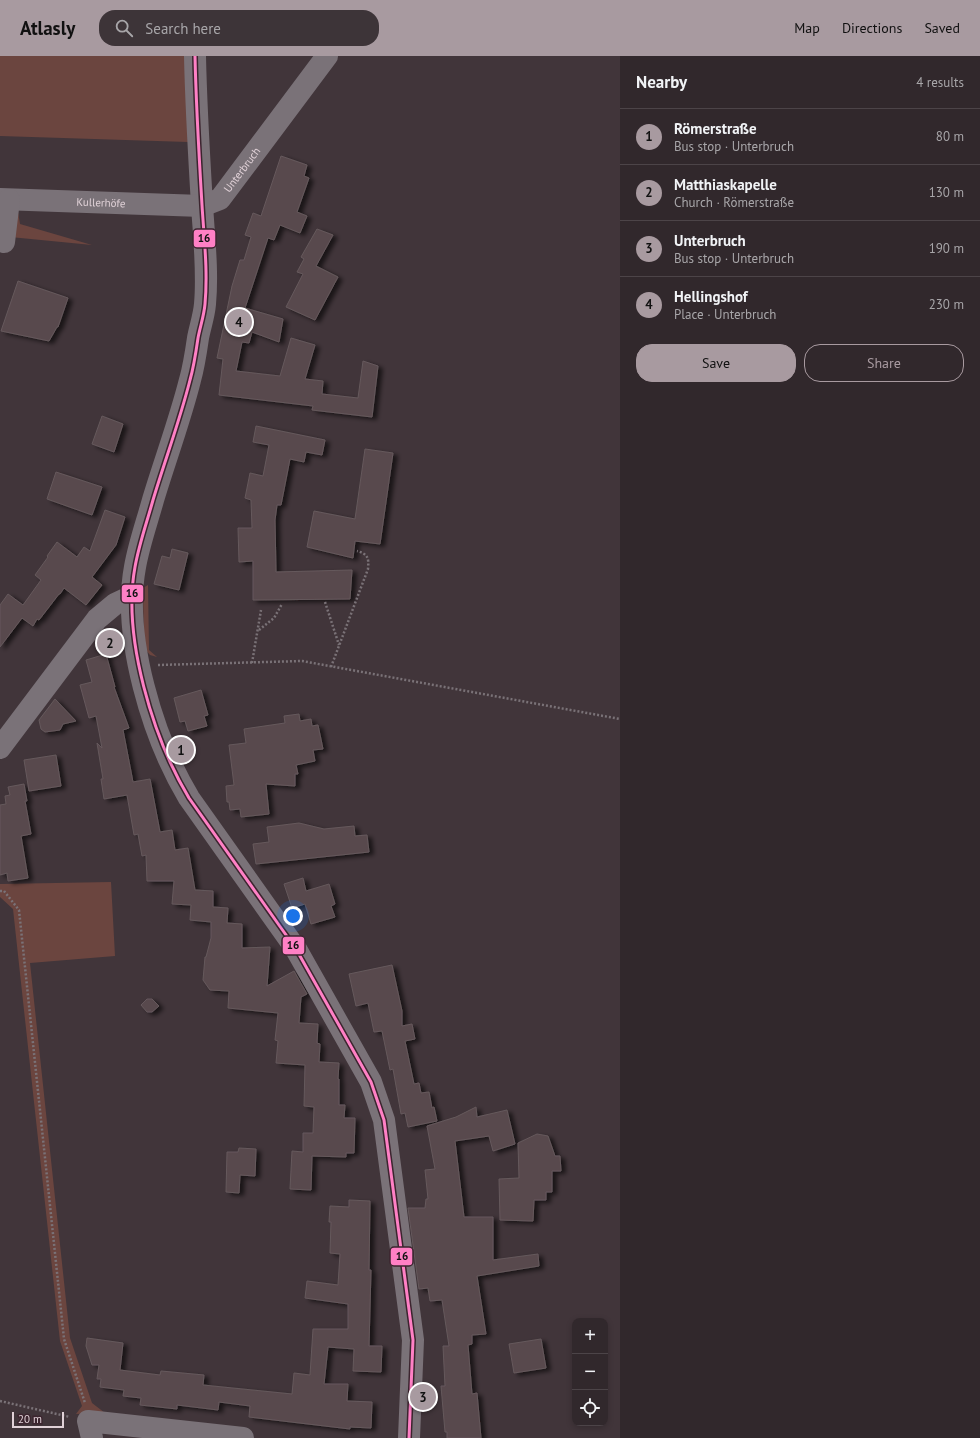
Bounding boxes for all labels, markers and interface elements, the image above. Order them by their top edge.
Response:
search box [99,10,379,46]
text: Atlasly [20,16,75,40]
icon: search [113,17,135,39]
text: Search here [145,19,221,38]
text: Map [794,19,820,37]
text: Directions [842,19,902,37]
text: Saved [924,19,960,37]
text: Nearby [636,71,687,93]
text: 4 results [916,74,964,91]
text: Römerstraße [674,119,757,138]
text: 1 [645,128,653,145]
text: 80 m [936,128,964,145]
text: Bus stop · Unterbruch [674,138,794,155]
street label: Unterbruch [220,144,263,195]
text: Matthiaskapelle [674,175,777,194]
text: 2 [645,184,653,201]
text: 130 m [929,184,964,201]
text: Church · Römerstraße [674,194,794,211]
street label: Kullerhöfe [76,195,126,210]
line badge: 16 [193,229,216,248]
text: 16 [198,231,210,245]
text: Unterbruch [674,231,746,250]
text: 3 [645,240,653,257]
text: 190 m [929,240,964,257]
text: Bus stop · Unterbruch [674,250,794,267]
text: Hellingshof [674,287,748,306]
text: 4 [645,296,653,313]
text: 230 m [929,296,964,313]
text: Place · Unterbruch [674,306,776,323]
pin: 4 [226,307,252,337]
button: Save [636,344,796,382]
button: Share [804,344,964,382]
line badge: 16 [121,584,144,603]
text: 16 [126,586,138,600]
pin: 2 [97,628,123,658]
pin: 1 [168,735,194,765]
your location [283,906,303,926]
line badge: 16 [282,936,305,955]
text: 16 [287,938,299,952]
line badge: 16 [390,1247,413,1266]
text: 16 [396,1249,408,1263]
map controls [572,1318,608,1426]
button: + [572,1318,608,1354]
button: − [572,1354,608,1390]
pin: 3 [410,1382,436,1412]
button: locate [572,1390,608,1426]
scale bar [12,1410,64,1429]
text: 20 m [18,1412,42,1426]

